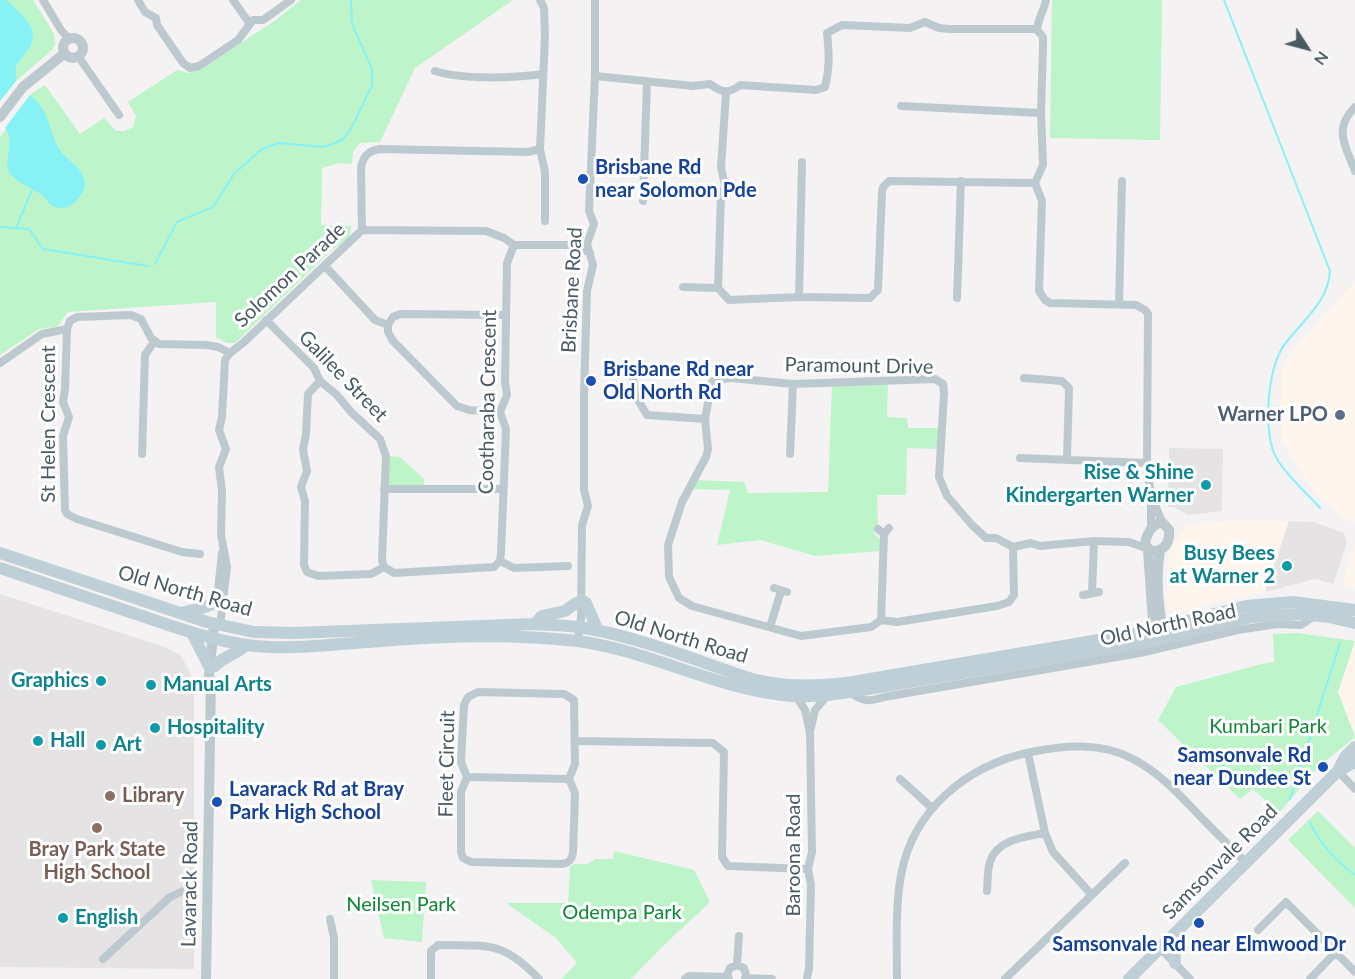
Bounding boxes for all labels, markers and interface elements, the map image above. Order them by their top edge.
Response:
north arrow [1277,18,1337,78]
text: N [1311,48,1333,69]
place label: Brisbane Rd near Solomon Pde [595,156,757,203]
marker: Brisbane Rd near Solomon Pde [576,172,590,186]
street label: Solomon Parade [230,218,350,332]
street label: Brisbane Road [557,227,587,353]
street label: Cootharaba Crescent [474,309,502,495]
street label: Galilee Street [294,325,392,427]
street label: St Helen Crescent [37,345,61,503]
street label: Paramount Drive [784,353,934,379]
place label: Brisbane Rd near Old North Rd [603,358,754,405]
marker: Brisbane Rd near Old North Rd [584,374,598,388]
place label: Warner LPO [1217,403,1328,427]
marker: Warner LPO [1333,408,1347,422]
place label: Rise & Shine Kindergarten Warner [1005,461,1194,508]
marker: Rise & Shine Kindergarten Warner [1199,478,1213,492]
place label: Busy Bees at Warner 2 [1169,542,1275,589]
marker: Busy Bees at Warner 2 [1280,559,1294,573]
street label: Old North Road [115,560,255,622]
street label: Old North Road [1098,599,1238,651]
street label: Old North Road [611,605,751,669]
place label: Graphics [11,669,89,693]
place label: Manual Arts [163,673,272,697]
marker: Graphics [94,674,108,688]
marker: Manual Arts [144,678,158,692]
street label: Fleet Circuit [434,710,460,818]
park label: Kumbari Park [1209,715,1327,739]
place label: Hospitality [167,716,264,740]
marker: Hospitality [148,721,162,735]
place label: Hall [50,729,85,753]
place label: Art [113,733,142,757]
marker: Hall [31,734,45,748]
marker: Art [94,738,108,752]
place label: Samsonvale Rd near Dundee St [1173,744,1311,791]
marker: Samsonvale Rd near Dundee St [1316,760,1330,774]
place label: Lavarack Rd at Bray Park High School [229,778,404,825]
place label: Library [122,784,184,808]
marker: Library [103,789,117,803]
street label: Baroona Road [782,794,806,916]
marker: Lavarack Rd at Bray Park High School [210,795,224,809]
street label: Samsonvale Road [1157,799,1283,925]
marker: Bray Park State High School [90,821,104,835]
street label: Lavarack Road [177,821,203,947]
place label: Bray Park State High School [29,838,165,885]
park label: Neilsen Park [346,893,456,917]
park label: Odempa Park [562,901,682,925]
place label: English [75,906,138,930]
marker: English [56,911,70,925]
marker: Samsonvale Rd near Elmwood Dr [1192,916,1206,930]
place label: Samsonvale Rd near Elmwood Dr [1052,933,1346,957]

